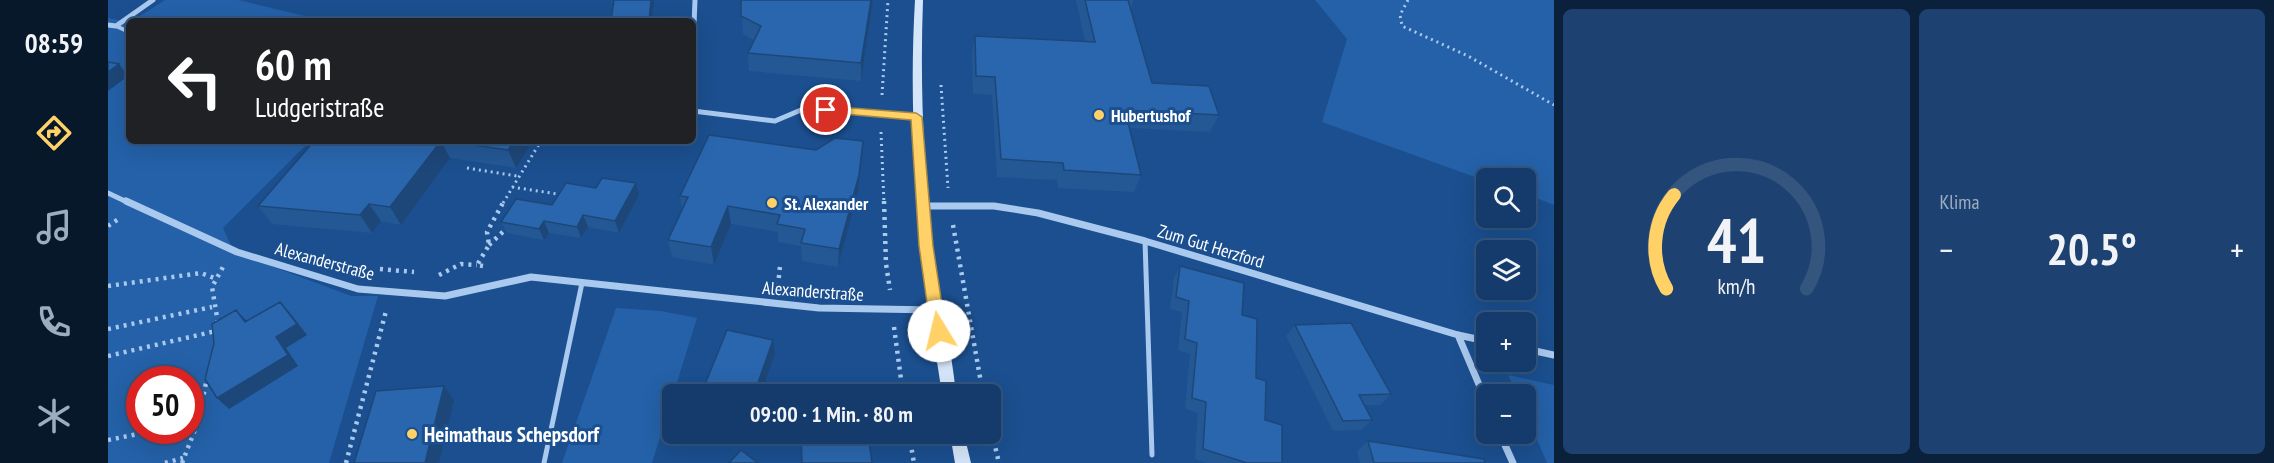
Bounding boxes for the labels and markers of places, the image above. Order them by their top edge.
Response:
pin [800,84,851,135]
place label: Hubertushof [1111,104,1192,127]
marker: Hubertushof [1092,108,1106,122]
place label: St. Alexander [784,192,869,215]
marker: St. Alexander [765,196,779,210]
place label: Heimathaus Schepsdorf [424,421,600,448]
marker: Heimathaus Schepsdorf [405,427,419,441]

